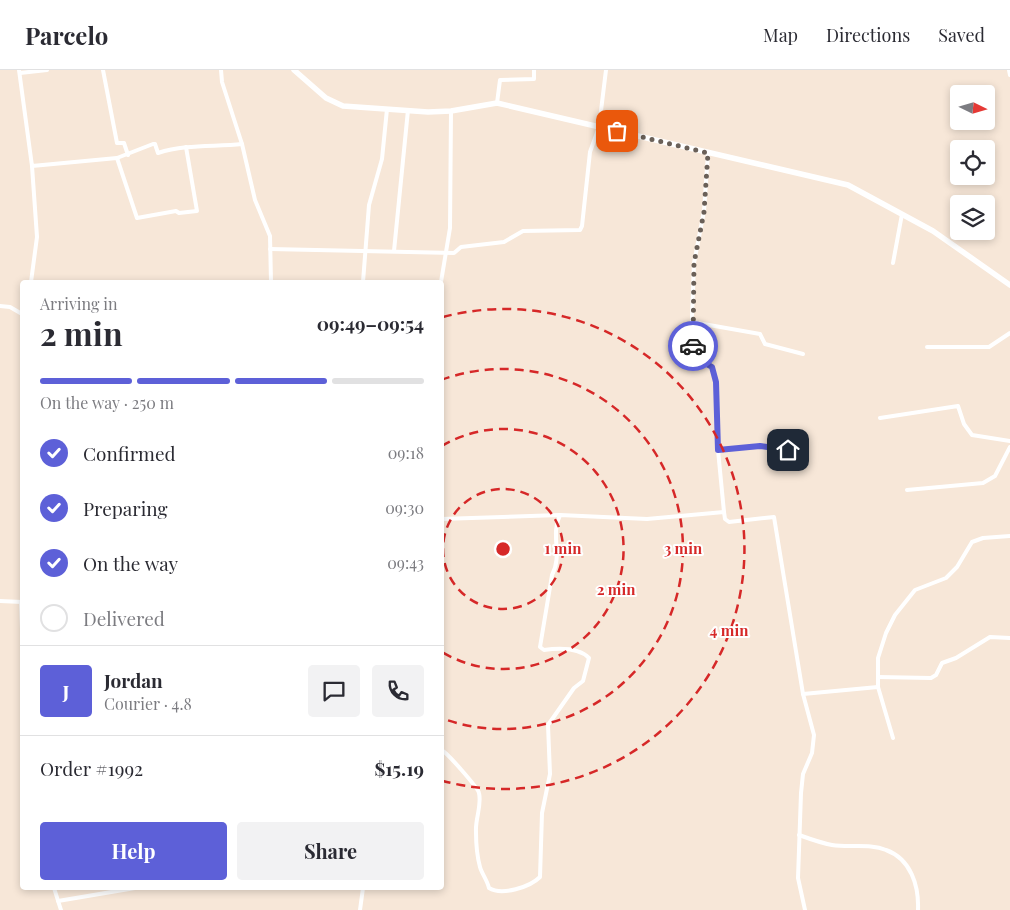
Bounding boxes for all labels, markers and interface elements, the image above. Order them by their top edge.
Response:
text: Parcelo [25,19,108,51]
text: Map [763,23,798,47]
text: Directions [826,23,910,47]
text: Saved [938,23,985,47]
north arrow [950,85,995,130]
map controls [950,85,995,240]
pin [596,110,638,152]
icon: bag [603,117,631,145]
button: locate [950,140,995,185]
button: layers [950,195,995,240]
text: Arriving in [40,293,118,314]
text: 09:49–09:54 [317,310,424,336]
text: 2 min [40,311,123,354]
courier [668,321,718,371]
icon: car [679,332,707,360]
text: On the way · 250 m [40,392,174,413]
pin [767,429,809,471]
icon: home [774,436,802,464]
icon: check [40,439,68,467]
text: Confirmed [83,440,176,466]
text: 09:18 [388,442,424,463]
icon: check [40,494,68,522]
text: Preparing [83,495,168,521]
text: 09:30 [385,497,424,518]
text: 1 min [545,538,582,558]
text: 3 min [664,538,703,558]
centre of rings [494,540,512,558]
icon: check [40,549,68,577]
text: On the way [83,550,178,576]
text: 09:43 [387,552,424,573]
text: 2 min [597,579,636,599]
text: Delivered [83,605,165,631]
text: 4 min [710,620,749,640]
button: chat [308,665,360,717]
button: phone [372,665,424,717]
text: Jordan [104,667,163,693]
text: J [63,678,69,704]
text: Courier · 4.8 [104,693,192,714]
text: Order #1992 [40,755,143,781]
text: $15.19 [374,755,424,781]
button: Help [40,822,227,880]
button: Share [237,822,424,880]

